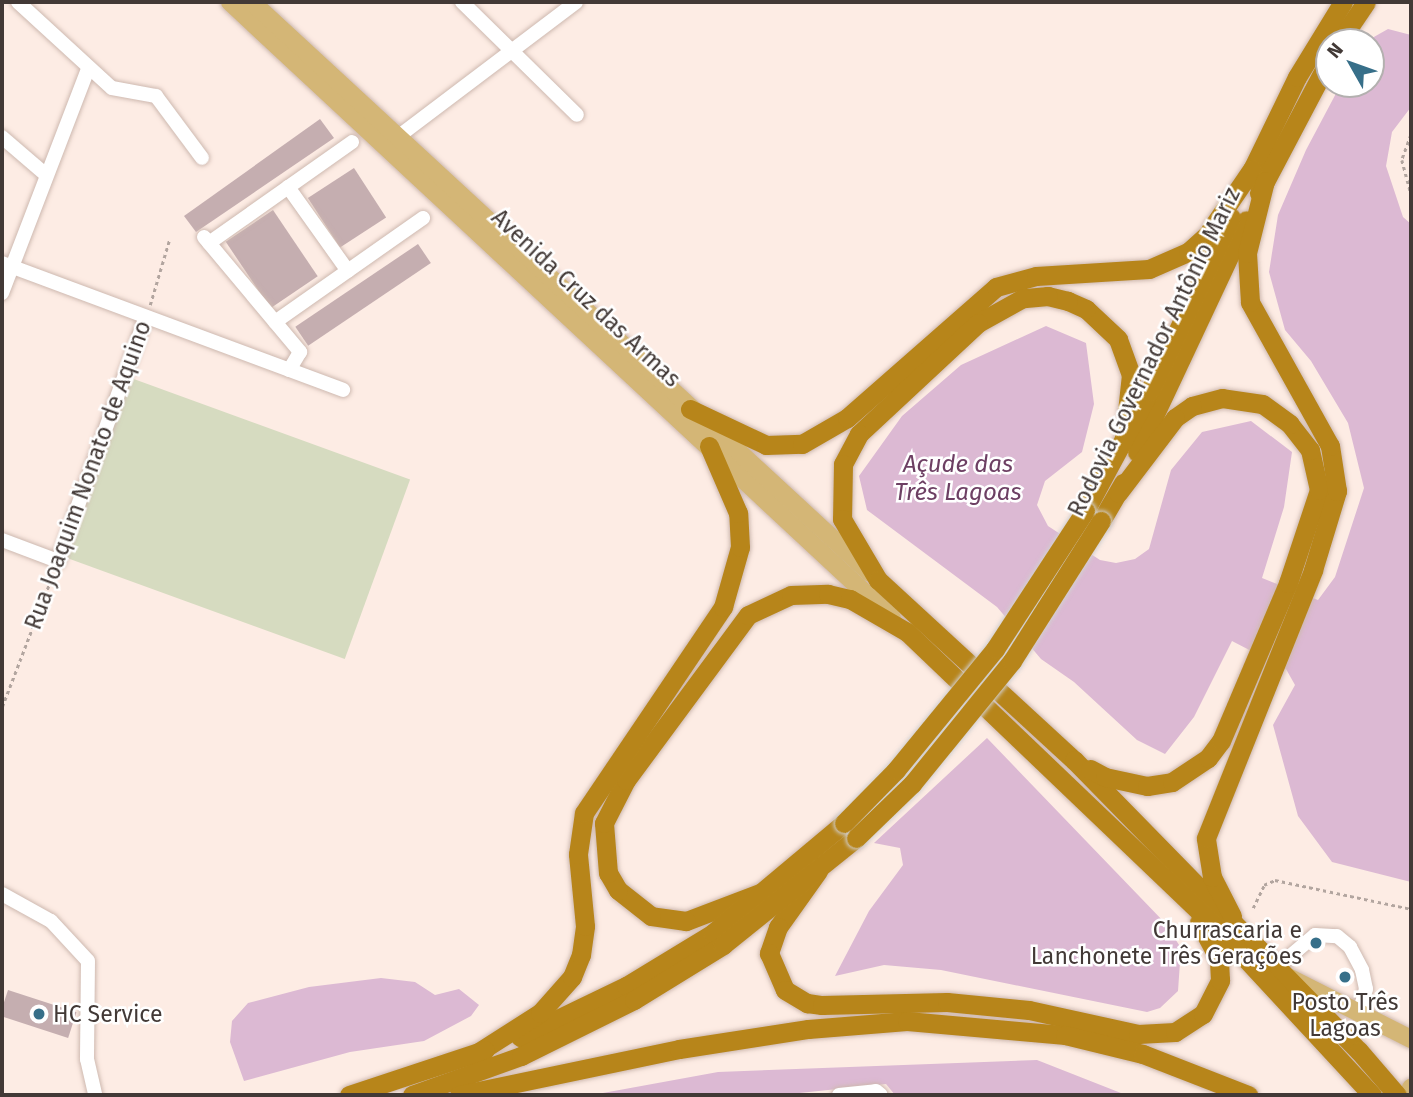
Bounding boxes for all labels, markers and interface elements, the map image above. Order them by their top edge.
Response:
north arrow [1315,28,1385,98]
text: N [1322,38,1348,63]
street label: Rodovia Governador Antônio Mariz [1062,183,1246,521]
street label: Avenida Cruz das Armas [486,203,686,393]
street label: Rua Joaquim Nonato de Aquino [19,317,157,633]
water label: Açude das Três Lagoas [894,451,1022,507]
place label: Churrascaria e Lanchonete Três Gerações [1031,916,1302,970]
marker: Churrascaria e Lanchonete Três Gerações [1308,935,1324,951]
marker: Posto Três Lagoas [1337,969,1353,985]
place label: Posto Três Lagoas [1292,988,1398,1042]
place label: HC Service [53,1000,162,1028]
marker: HC Service [31,1006,47,1022]

